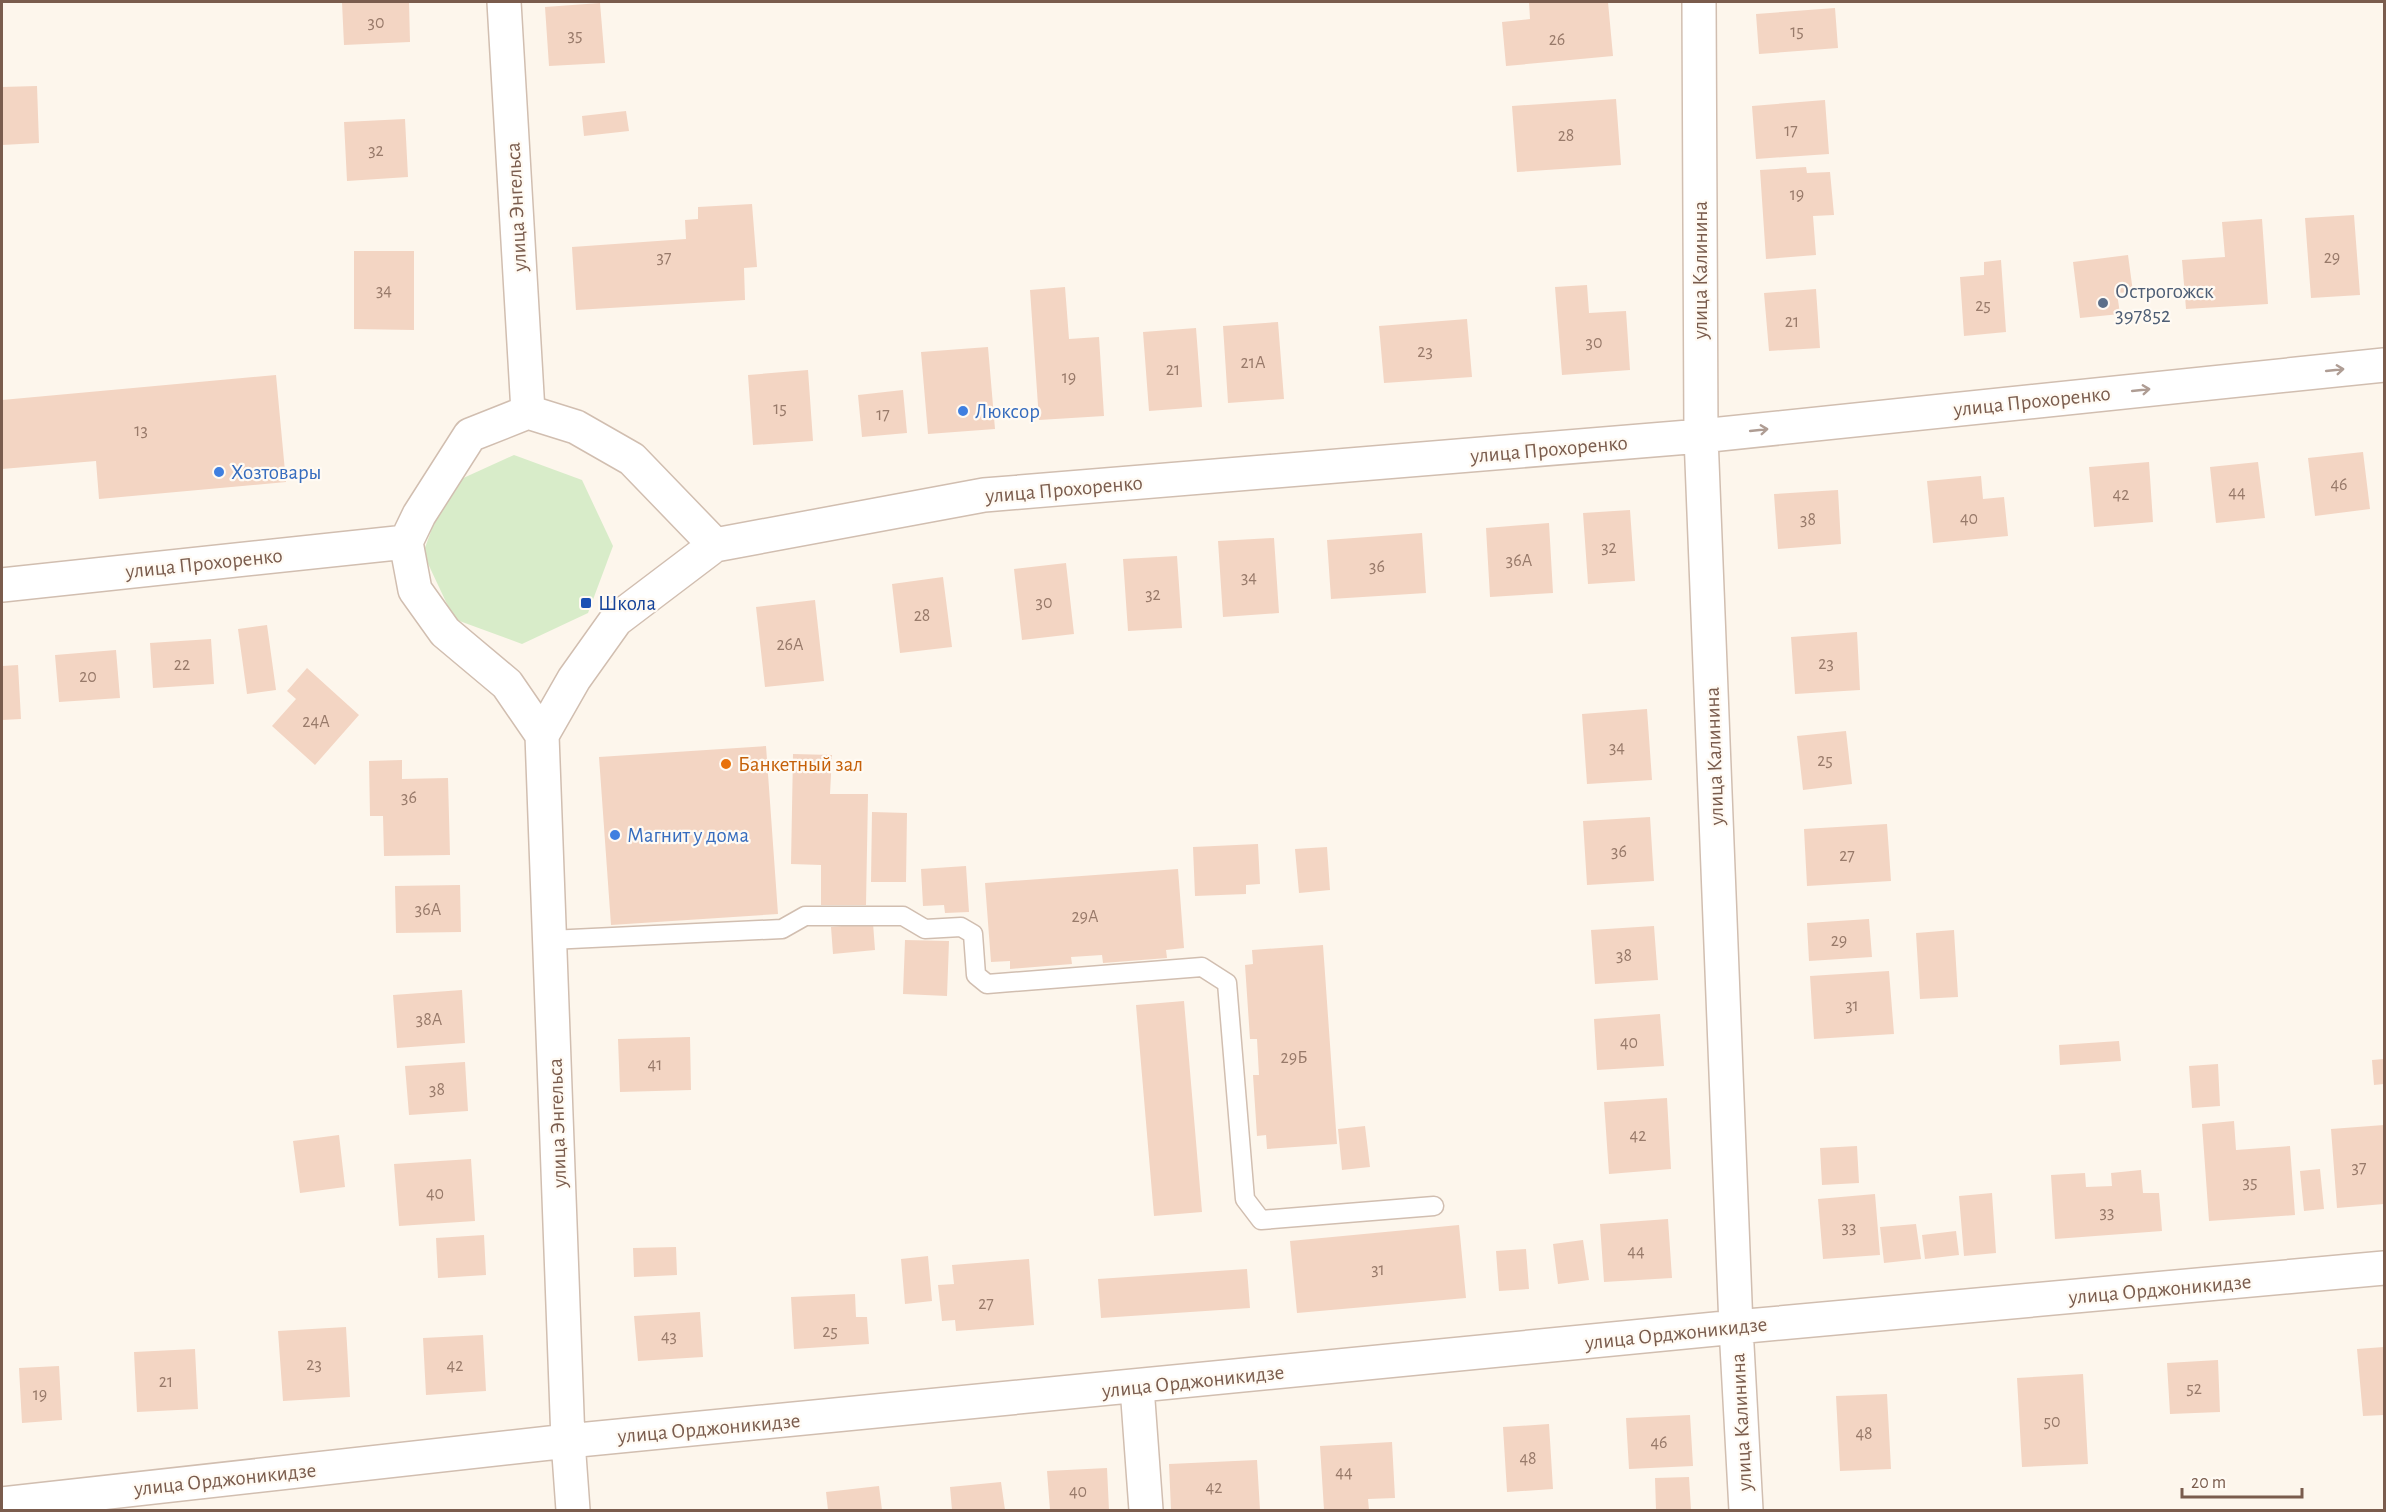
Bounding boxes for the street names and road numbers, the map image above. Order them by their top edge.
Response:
street label: улица Энгельса [503,141,530,273]
street label: улица Калинина [1690,200,1711,340]
street label: улица Прохоренко [1951,383,2112,420]
street label: улица Прохоренко [1469,432,1629,467]
street label: улица Прохоренко [984,472,1144,507]
street label: улица Прохоренко [123,545,284,582]
street label: улица Калинина [1702,686,1727,826]
street label: улица Энгельса [545,1057,570,1189]
street label: улица Орджоникидзе [2067,1271,2252,1308]
street label: улица Орджоникидзе [1583,1313,1768,1354]
street label: улица Калинина [1727,1352,1756,1493]
street label: улица Орджоникидзе [1100,1361,1285,1402]
street label: улица Орджоникидзе [616,1410,801,1447]
street label: улица Орджоникидзе [132,1459,317,1500]

